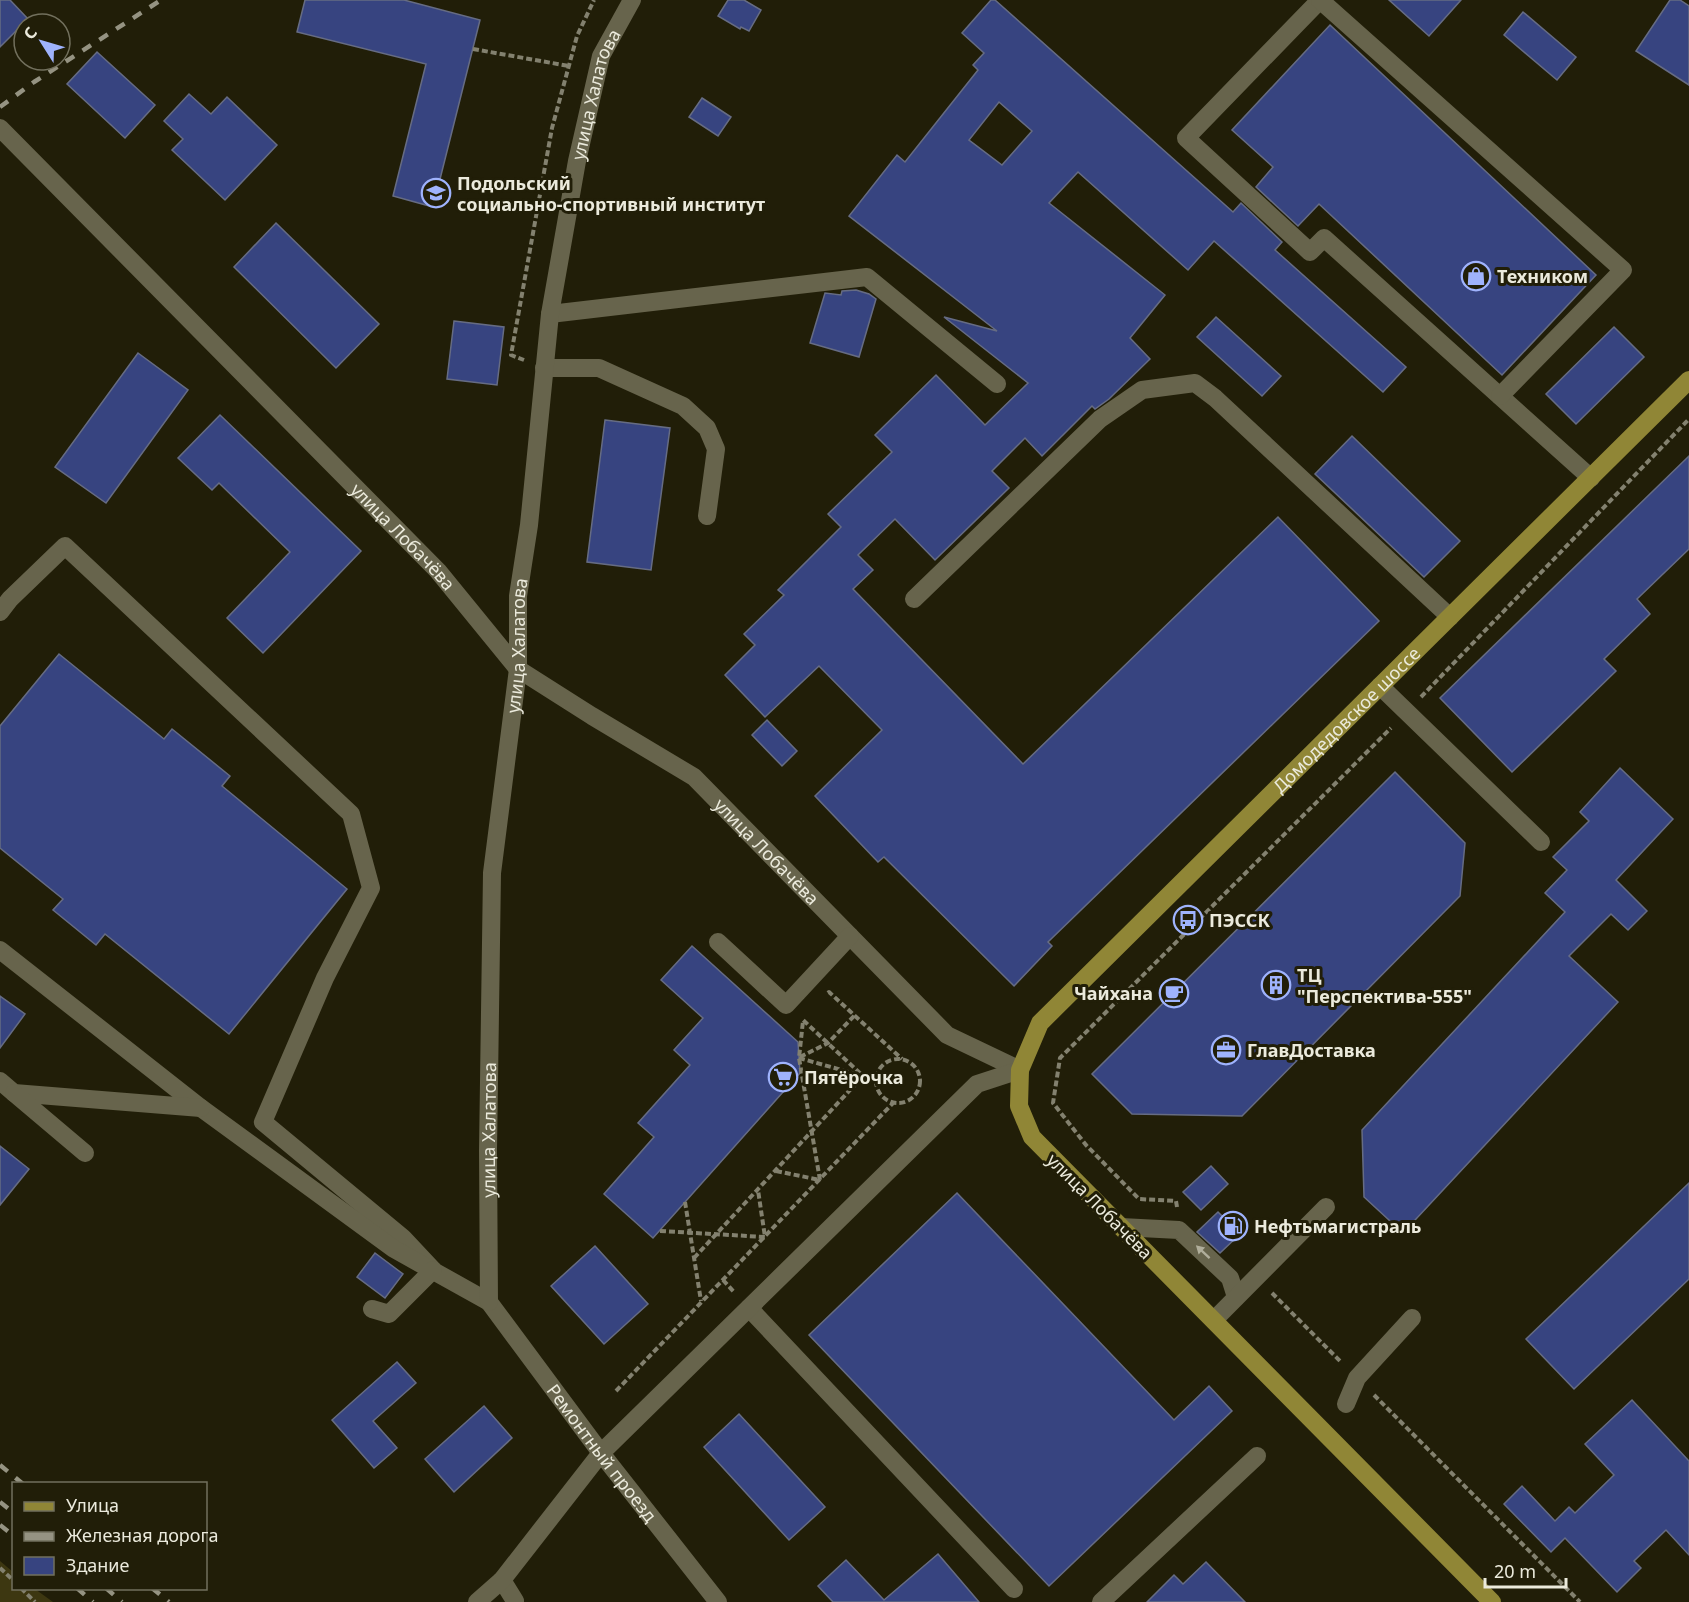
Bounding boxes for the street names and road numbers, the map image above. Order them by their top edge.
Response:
street label: улица Халатова [566,25,626,162]
street label: улица Лобачёва [346,478,461,595]
street label: улица Халатова [500,576,533,715]
street label: Домодедовское шоссе [1267,641,1425,798]
street label: улица Лобачёва [709,793,825,910]
street label: улица Халатова [476,1062,501,1198]
street label: улица Лобачёва [1042,1148,1158,1264]
street label: Ремонтный проезд [542,1379,663,1527]

